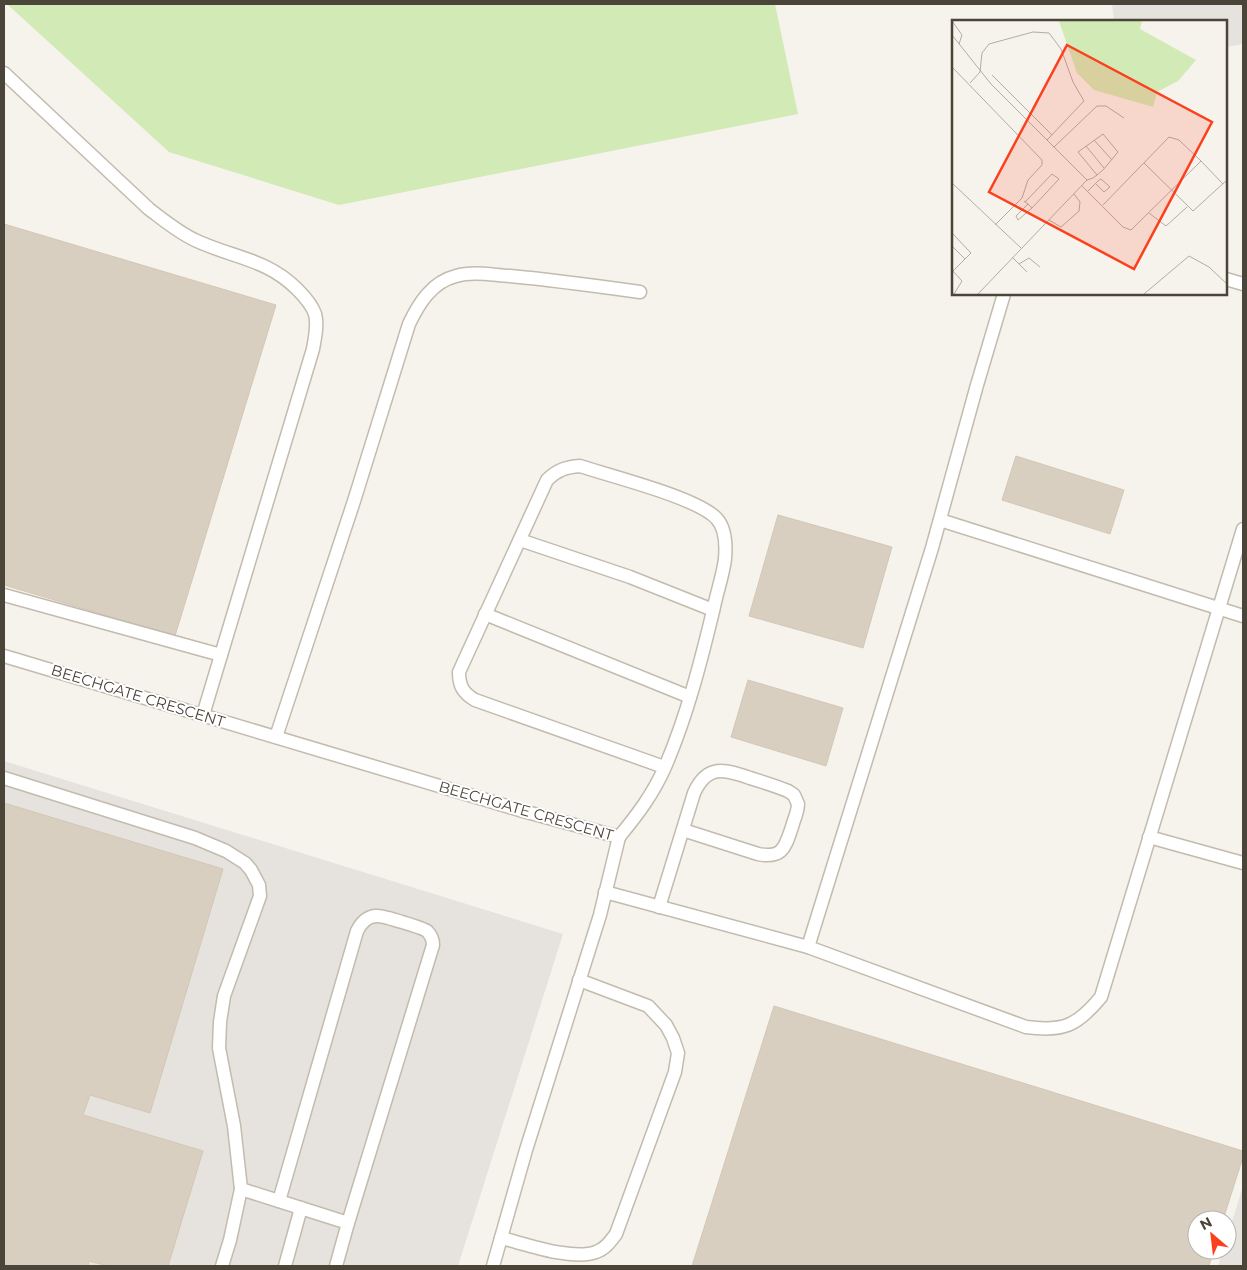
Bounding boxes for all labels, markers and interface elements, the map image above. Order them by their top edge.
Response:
inset map [952,20,1227,295]
street label: BEECHGATE CRESCENT [49,660,228,731]
street label: BEECHGATE CRESCENT [437,776,616,845]
north arrow [1187,1210,1237,1260]
text: N [1197,1213,1215,1234]

